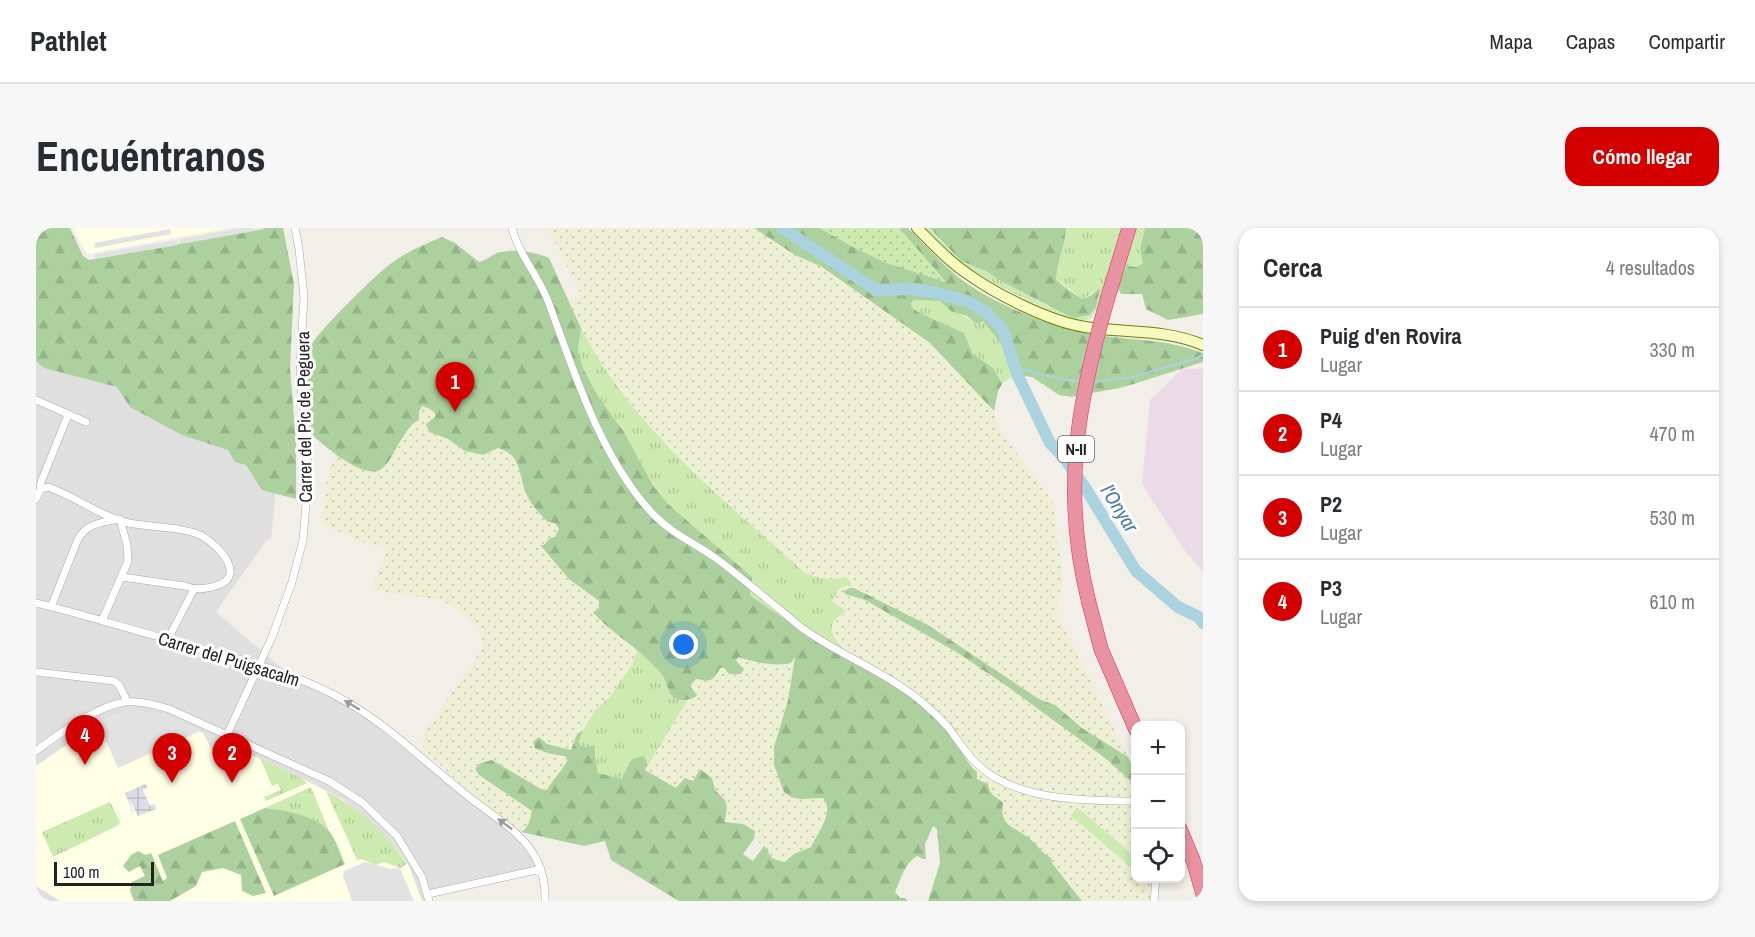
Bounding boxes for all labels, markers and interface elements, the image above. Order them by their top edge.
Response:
text: Pathlet [30,22,107,60]
text: Mapa [1490,27,1533,56]
text: Capas [1566,27,1615,56]
text: Compartir [1648,27,1725,56]
button: Cómo llegar [1565,127,1719,186]
text: Encuéntranos [36,128,266,184]
text: Cerca [1263,250,1322,285]
text: 4 resultados [1606,254,1695,281]
text: Puig d'en Rovira [1320,321,1462,351]
street label: Carrer del Pic de Peguera [290,331,318,503]
text: 1 [1278,336,1287,363]
text: 330 m [1649,336,1695,363]
text: Lugar [1320,351,1362,378]
pin: 1 [436,362,474,412]
text: P4 [1320,405,1342,435]
text: 2 [1278,420,1287,447]
text: 470 m [1649,420,1695,447]
text: Lugar [1320,435,1362,462]
road number: N-II [1058,436,1094,462]
water label: l'Onyar [1095,479,1145,537]
text: P2 [1320,489,1342,519]
text: 3 [1278,504,1287,531]
text: 530 m [1649,504,1695,531]
text: Lugar [1320,519,1362,546]
text: P3 [1320,573,1342,603]
text: 4 [1278,588,1287,615]
text: 610 m [1649,588,1695,615]
text: Lugar [1320,603,1362,630]
street label: Carrer del Puigsacalm [155,626,303,692]
your location [669,630,698,659]
one-way arrow [344,699,360,710]
pin: 4 [65,716,104,765]
map controls [1131,721,1185,883]
button: + [1131,721,1185,775]
pin: 3 [152,734,192,783]
pin: 2 [212,734,252,783]
button: − [1131,775,1185,829]
one-way arrow [498,818,514,830]
button: locate [1131,829,1185,883]
scale bar [54,859,154,886]
text: 100 m [63,861,99,883]

